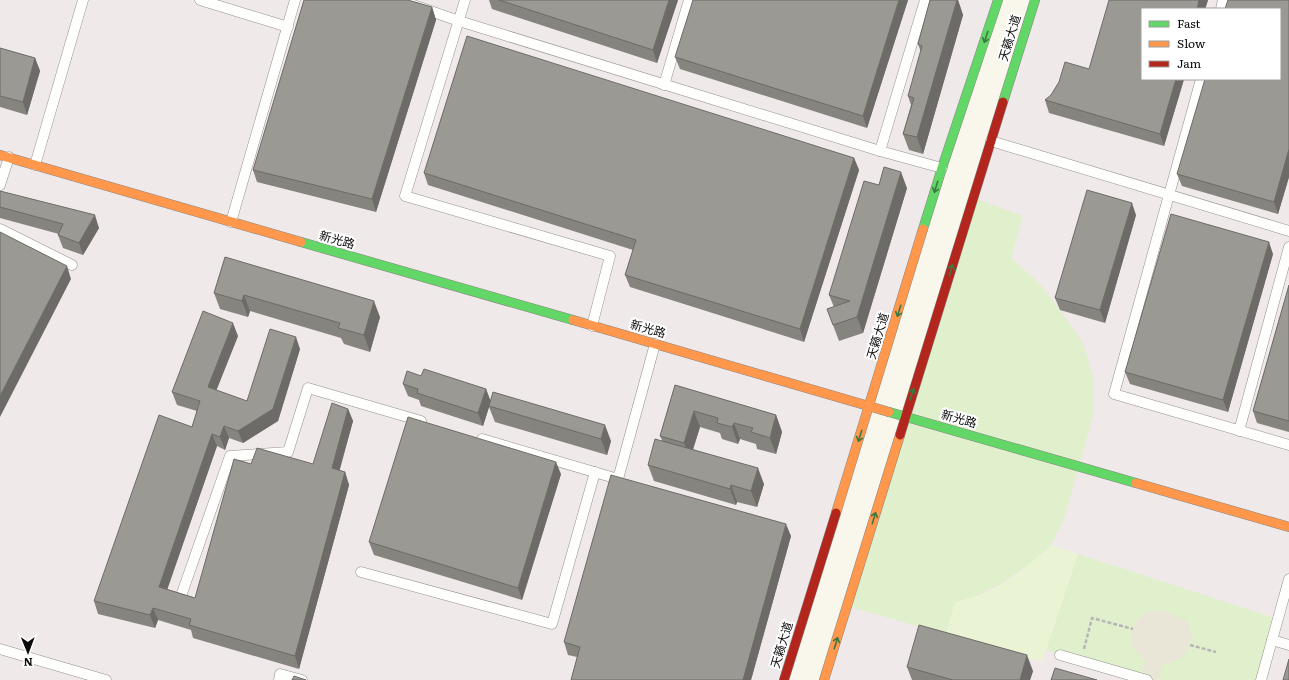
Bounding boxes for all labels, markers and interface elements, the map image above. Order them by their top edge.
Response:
legend [1141,8,1281,80]
street label: 天籁大道 [993,12,1025,63]
text: Fast [1177,14,1201,32]
one-way arrow [982,30,989,43]
text: Slow [1177,34,1206,52]
text: Jam [1177,54,1202,72]
one-way arrow [932,181,940,193]
street label: 新光路 [317,225,357,253]
one-way arrow [948,264,955,277]
one-way arrow [894,305,902,317]
street label: 天籁大道 [861,310,893,361]
street label: 新光路 [628,314,668,342]
one-way arrow [909,389,917,401]
street label: 新光路 [939,404,979,432]
one-way arrow [856,429,863,442]
one-way arrow [871,512,878,525]
street label: 天籁大道 [765,619,797,670]
north arrow [8,632,48,672]
one-way arrow [833,636,840,649]
text: N [23,655,33,671]

